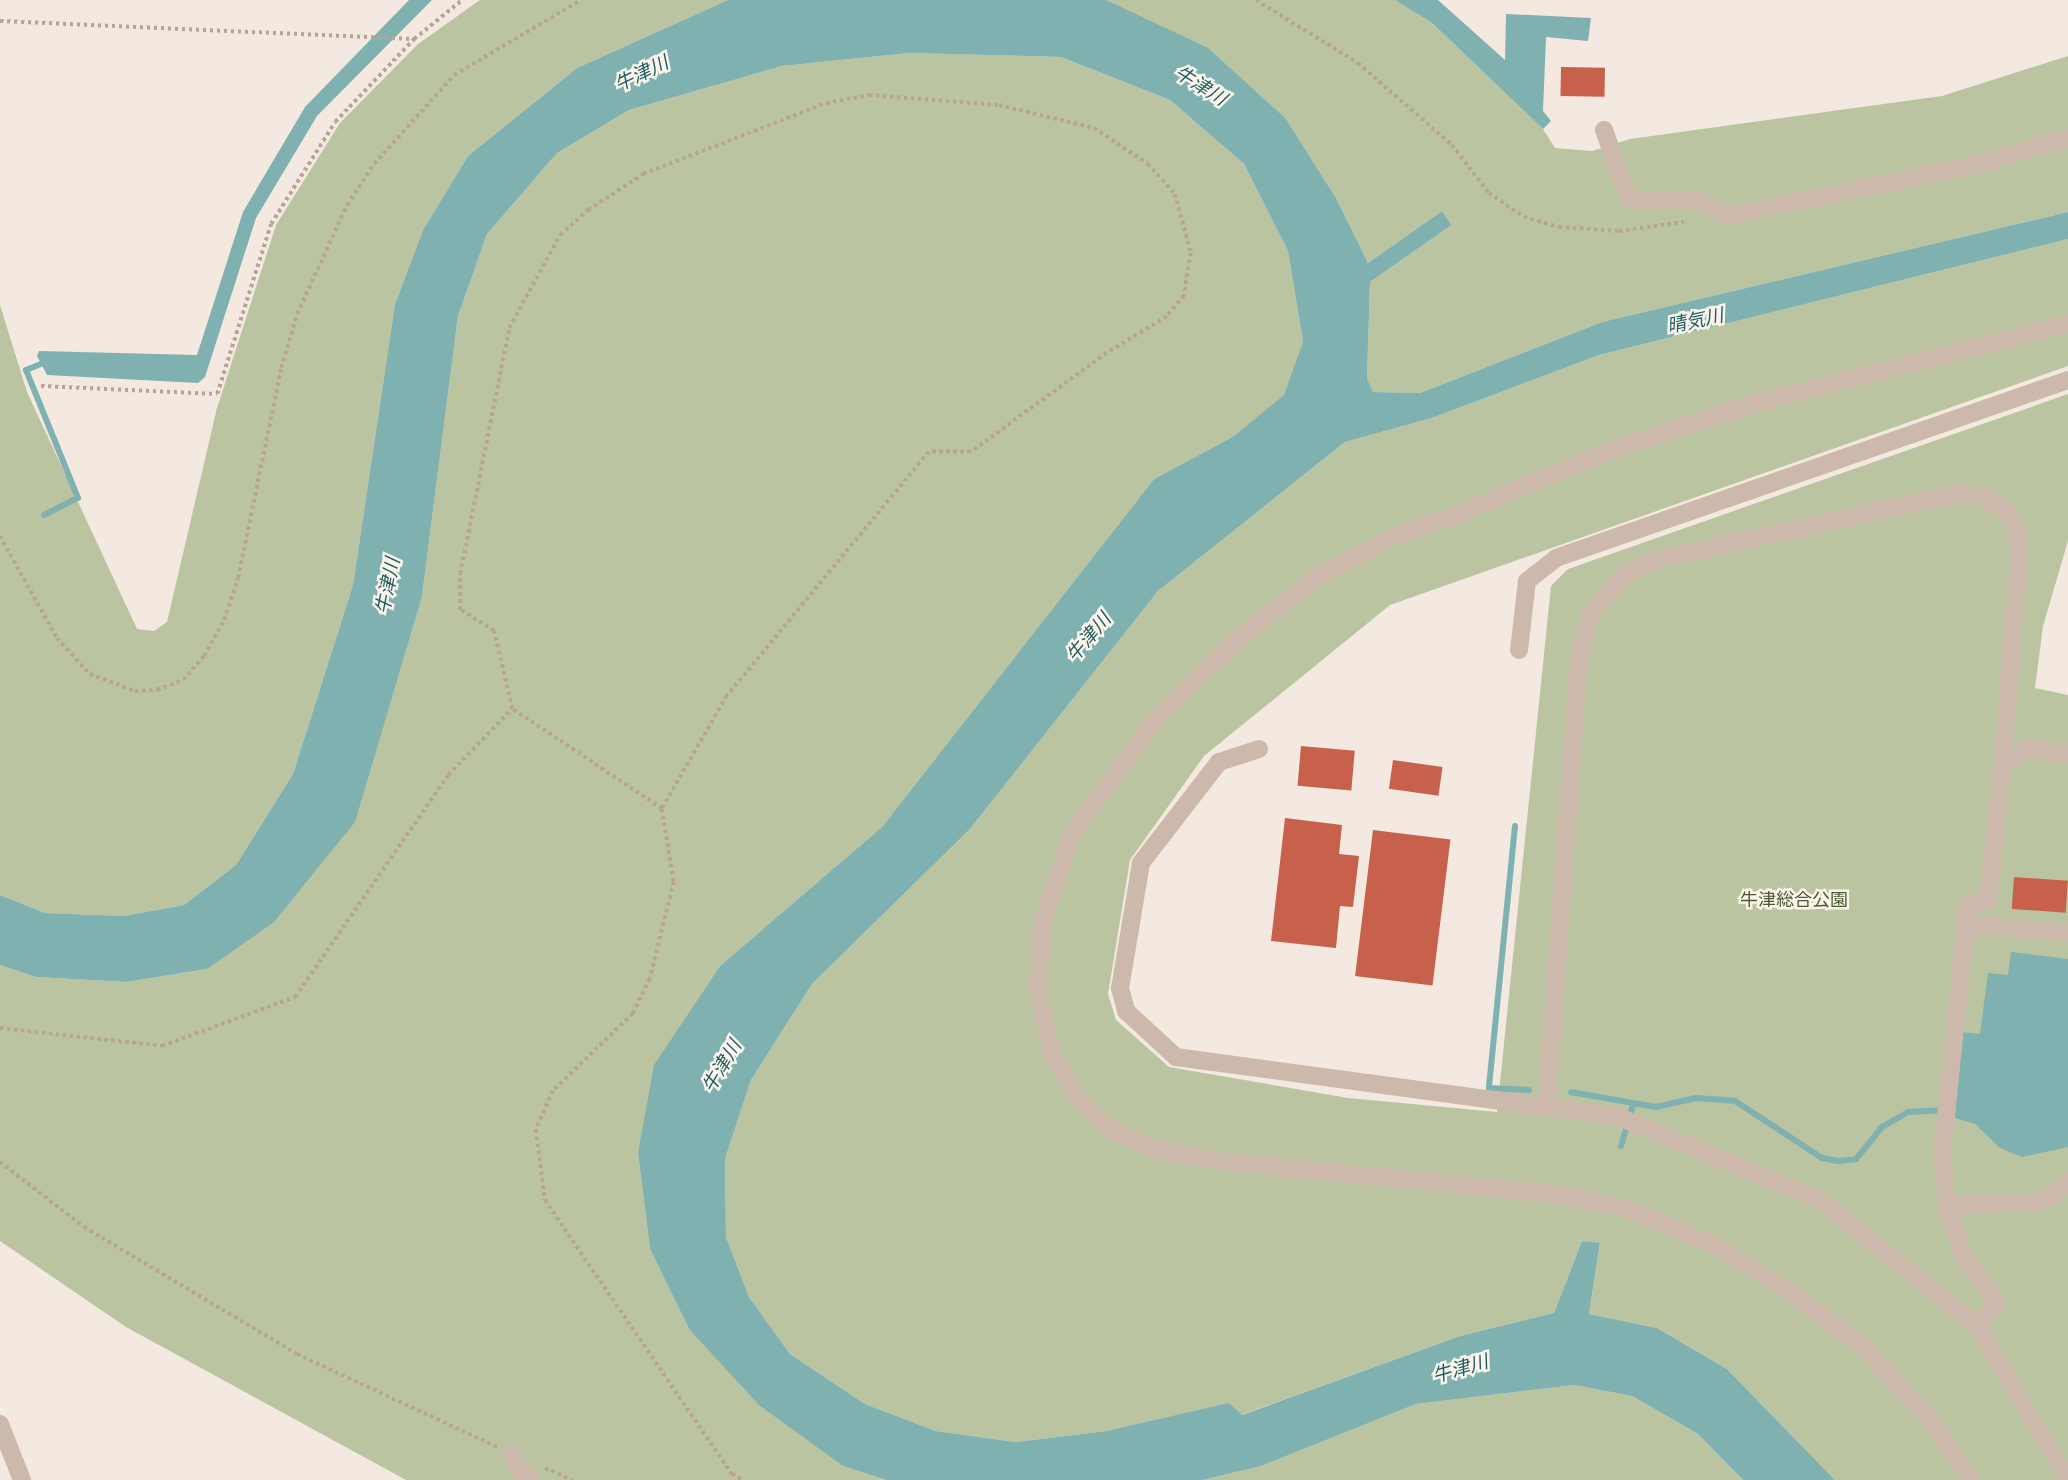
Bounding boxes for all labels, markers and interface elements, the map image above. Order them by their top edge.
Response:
water label: 牛津川 [610,50,672,96]
water label: 牛津川 [1171,60,1231,110]
water label: 晴気川 [1665,303,1725,337]
water label: 牛津川 [370,556,404,616]
water label: 牛津川 [1061,608,1115,666]
park label: 牛津総合公園 [1740,889,1848,911]
water label: 牛津川 [697,1036,745,1096]
water label: 牛津川 [1429,1349,1491,1387]

